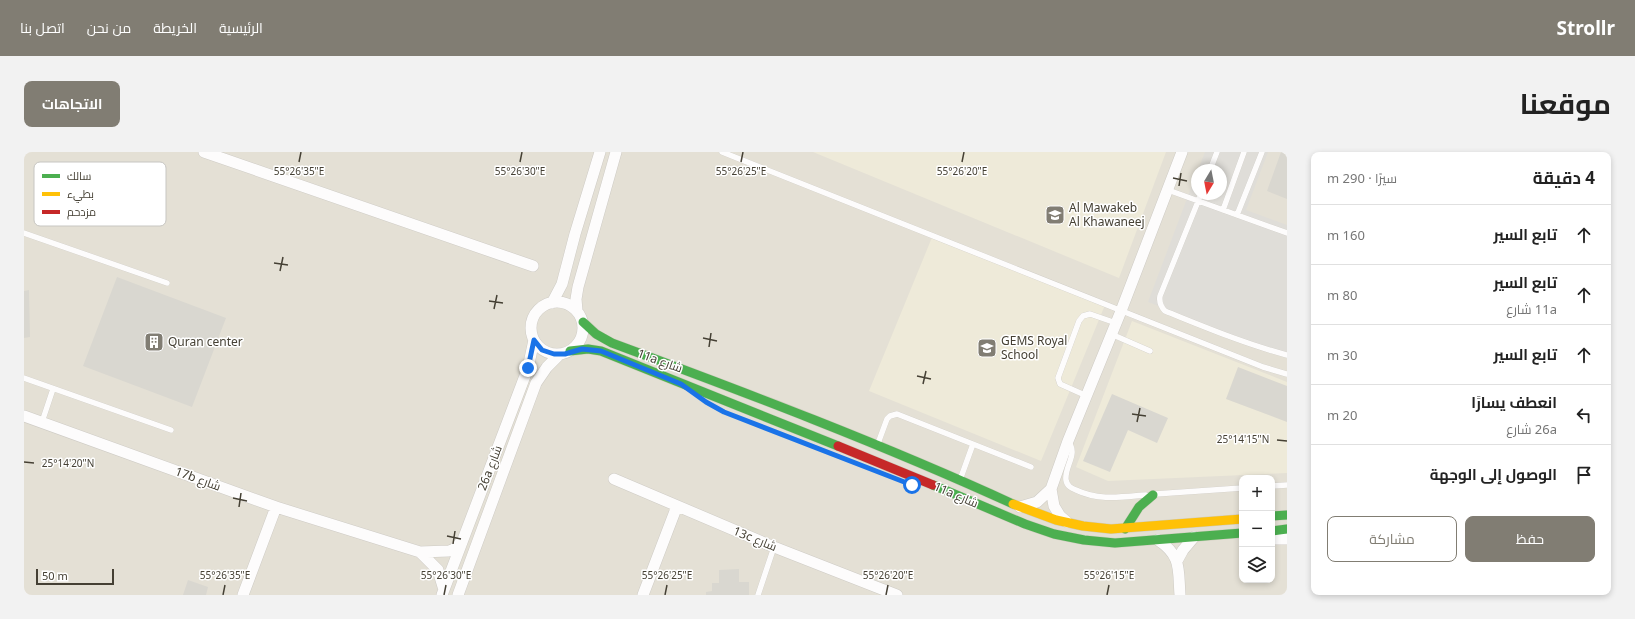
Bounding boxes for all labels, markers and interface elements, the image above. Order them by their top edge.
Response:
text: Strollr [1556,15,1615,41]
text: اتصل بنا [20,18,65,37]
text: من نحن [87,18,131,37]
text: الخريطة [153,18,197,37]
text: الرئيسية [219,18,263,37]
button: الاتجاهات [24,81,120,127]
text: موقعنا [1520,84,1611,122]
legend [34,162,166,226]
text: 55°26'35"E [274,164,324,178]
text: 55°26'30"E [495,164,545,178]
text: 55°26'25"E [716,164,766,178]
text: 55°26'20"E [937,164,987,178]
north arrow [1191,164,1227,200]
text: 4 دقيقة [1533,166,1595,189]
text: سالك [67,168,91,183]
text: سيرًا · 290 m [1327,169,1397,187]
text: بطيء [67,186,94,203]
place label: Al Mawakeb Al Khawaneej [1069,199,1145,230]
text: مزدحم [67,204,96,220]
school or university icon: Al Mawakeb Al Khawaneej [1044,204,1066,226]
text: تابع السير [1493,224,1557,244]
icon: ahead [1573,224,1595,246]
text: 160 m [1327,226,1365,244]
text: تابع السير [1493,272,1557,292]
icon: ahead [1573,284,1595,306]
text: 80 m [1327,286,1357,304]
text: 11a شارع [1506,300,1557,318]
building icon: Quran center [143,331,165,353]
place label: GEMS Royal School [1001,332,1067,363]
place label: Quran center [168,333,243,350]
school or university icon: GEMS Royal School [976,337,998,359]
text: تابع السير [1493,344,1557,364]
icon: ahead [1573,344,1595,366]
street label: 11a شارع [635,345,685,377]
text: 30 m [1327,346,1357,364]
route end [519,359,537,377]
text: انعطف يسارًا [1471,392,1557,412]
icon: left [1573,404,1595,426]
text: 20 m [1327,406,1357,424]
text: 26a شارع [1506,420,1557,438]
text: 25°14'15"N [1217,432,1269,446]
street label: 26a شارع [473,443,506,493]
text: 25°14'20"N [42,456,94,470]
street label: 17b شارع [173,462,223,495]
text: الوصول إلى الوجهة [1430,464,1557,484]
icon: arrive [1573,464,1595,486]
map controls [1239,475,1275,583]
button: + [1239,475,1275,511]
route start [903,476,921,494]
street label: 11a شارع [931,478,981,512]
button: − [1239,511,1275,547]
button: مشاركة [1327,516,1457,562]
button: حفظ [1465,516,1595,562]
street label: 13c شارع [731,522,780,555]
button: layers [1239,547,1275,583]
scale bar [36,567,114,586]
text: 50 m [42,568,68,583]
text: 55°26'35"E [200,568,250,582]
text: 55°26'30"E [421,568,471,582]
text: 55°26'25"E [642,568,692,582]
text: 55°26'20"E [863,568,913,582]
text: 55°26'15"E [1084,568,1134,582]

